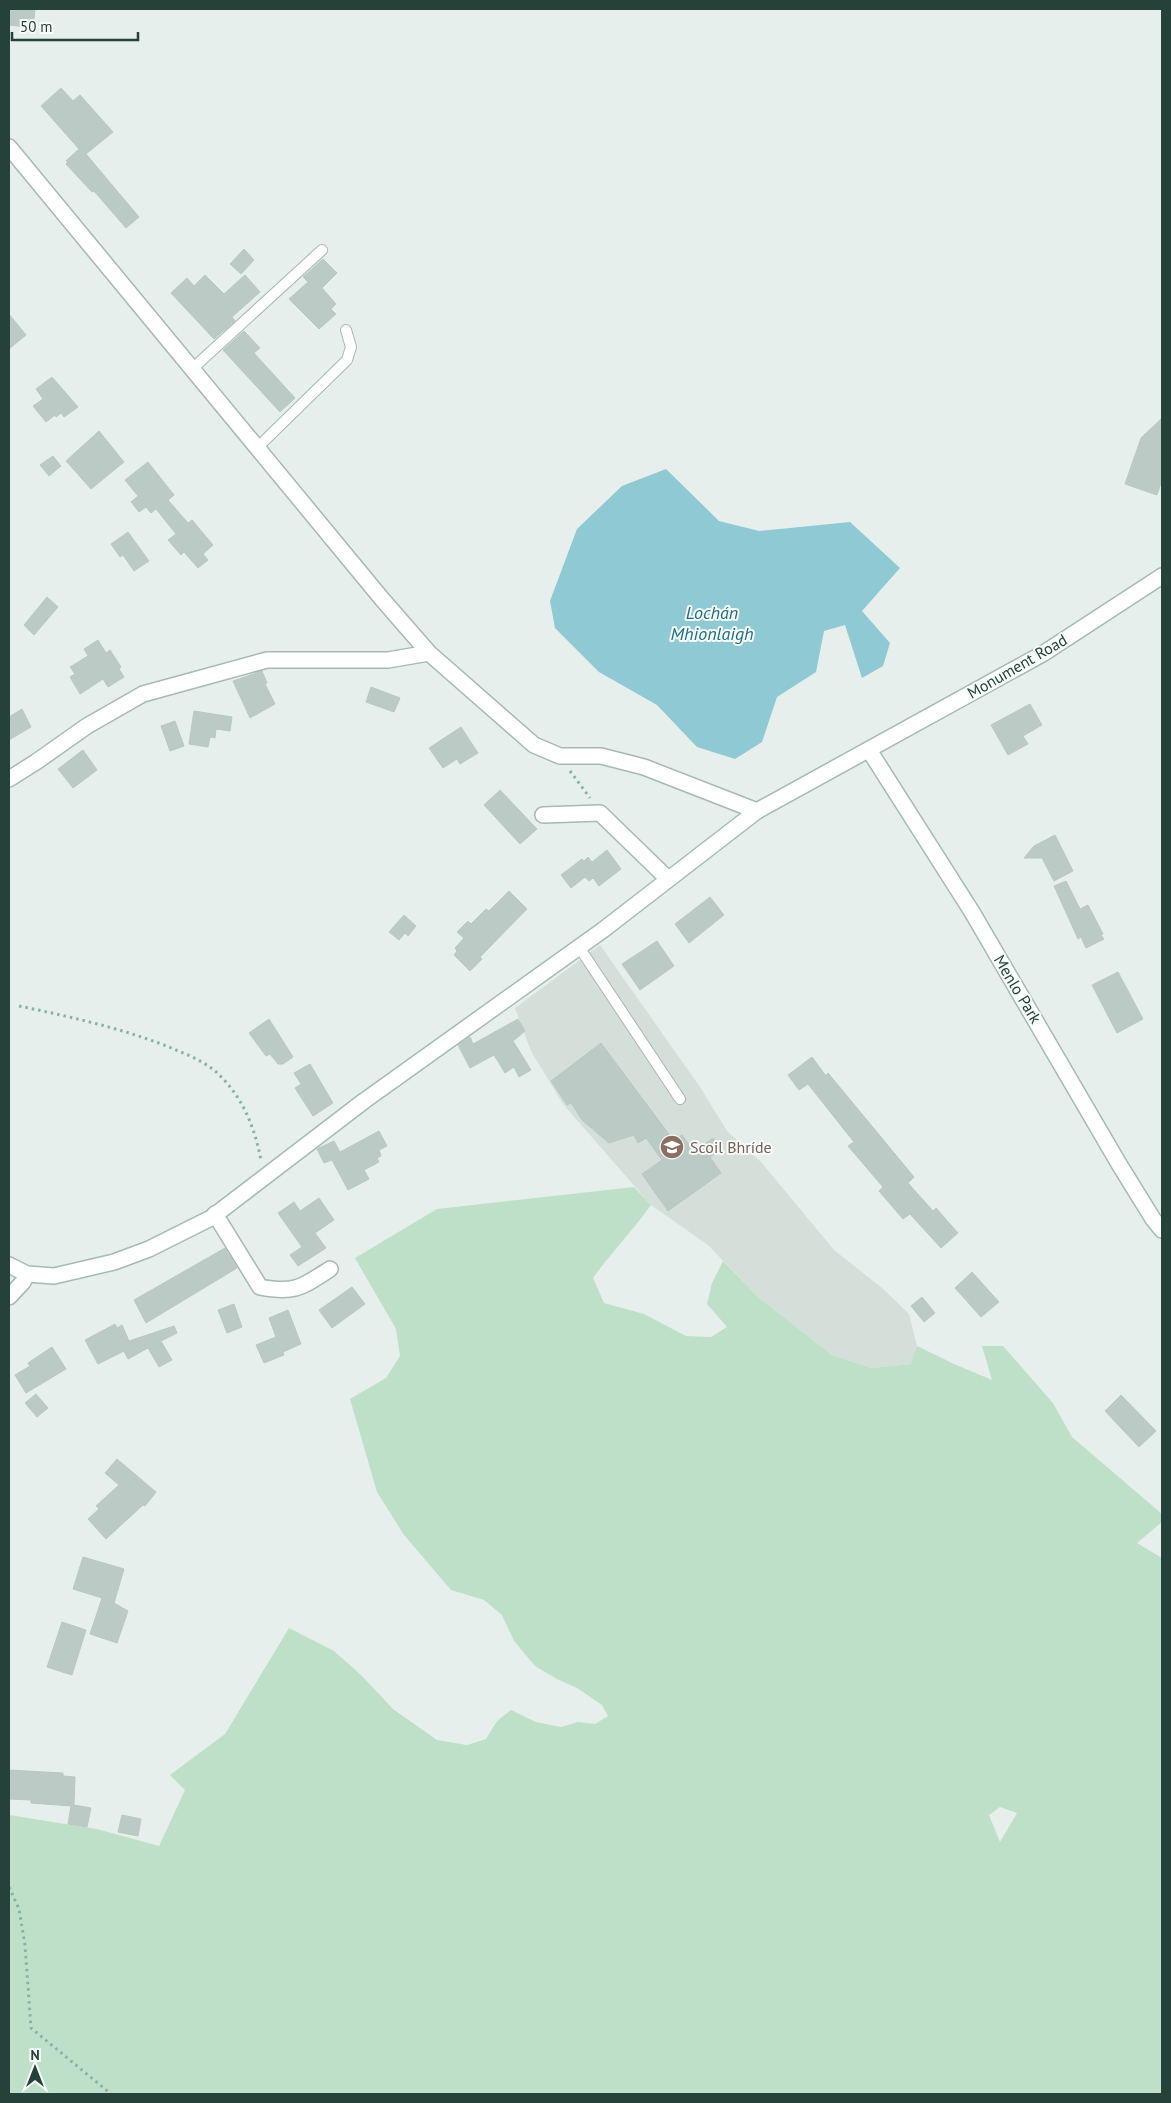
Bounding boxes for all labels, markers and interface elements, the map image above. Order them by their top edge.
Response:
scale bar [12,10,139,42]
text: 50 m [20,17,53,36]
water label: Lochán Mhionlaigh [670,601,754,645]
street label: Monument Road [963,629,1071,703]
street label: Menlo Park [990,951,1046,1027]
school or university icon: Scoil Bhríde [659,1134,685,1160]
place label: Scoil Bhríde [690,1137,772,1157]
north arrow [10,2043,60,2093]
text: N [30,2046,40,2064]

